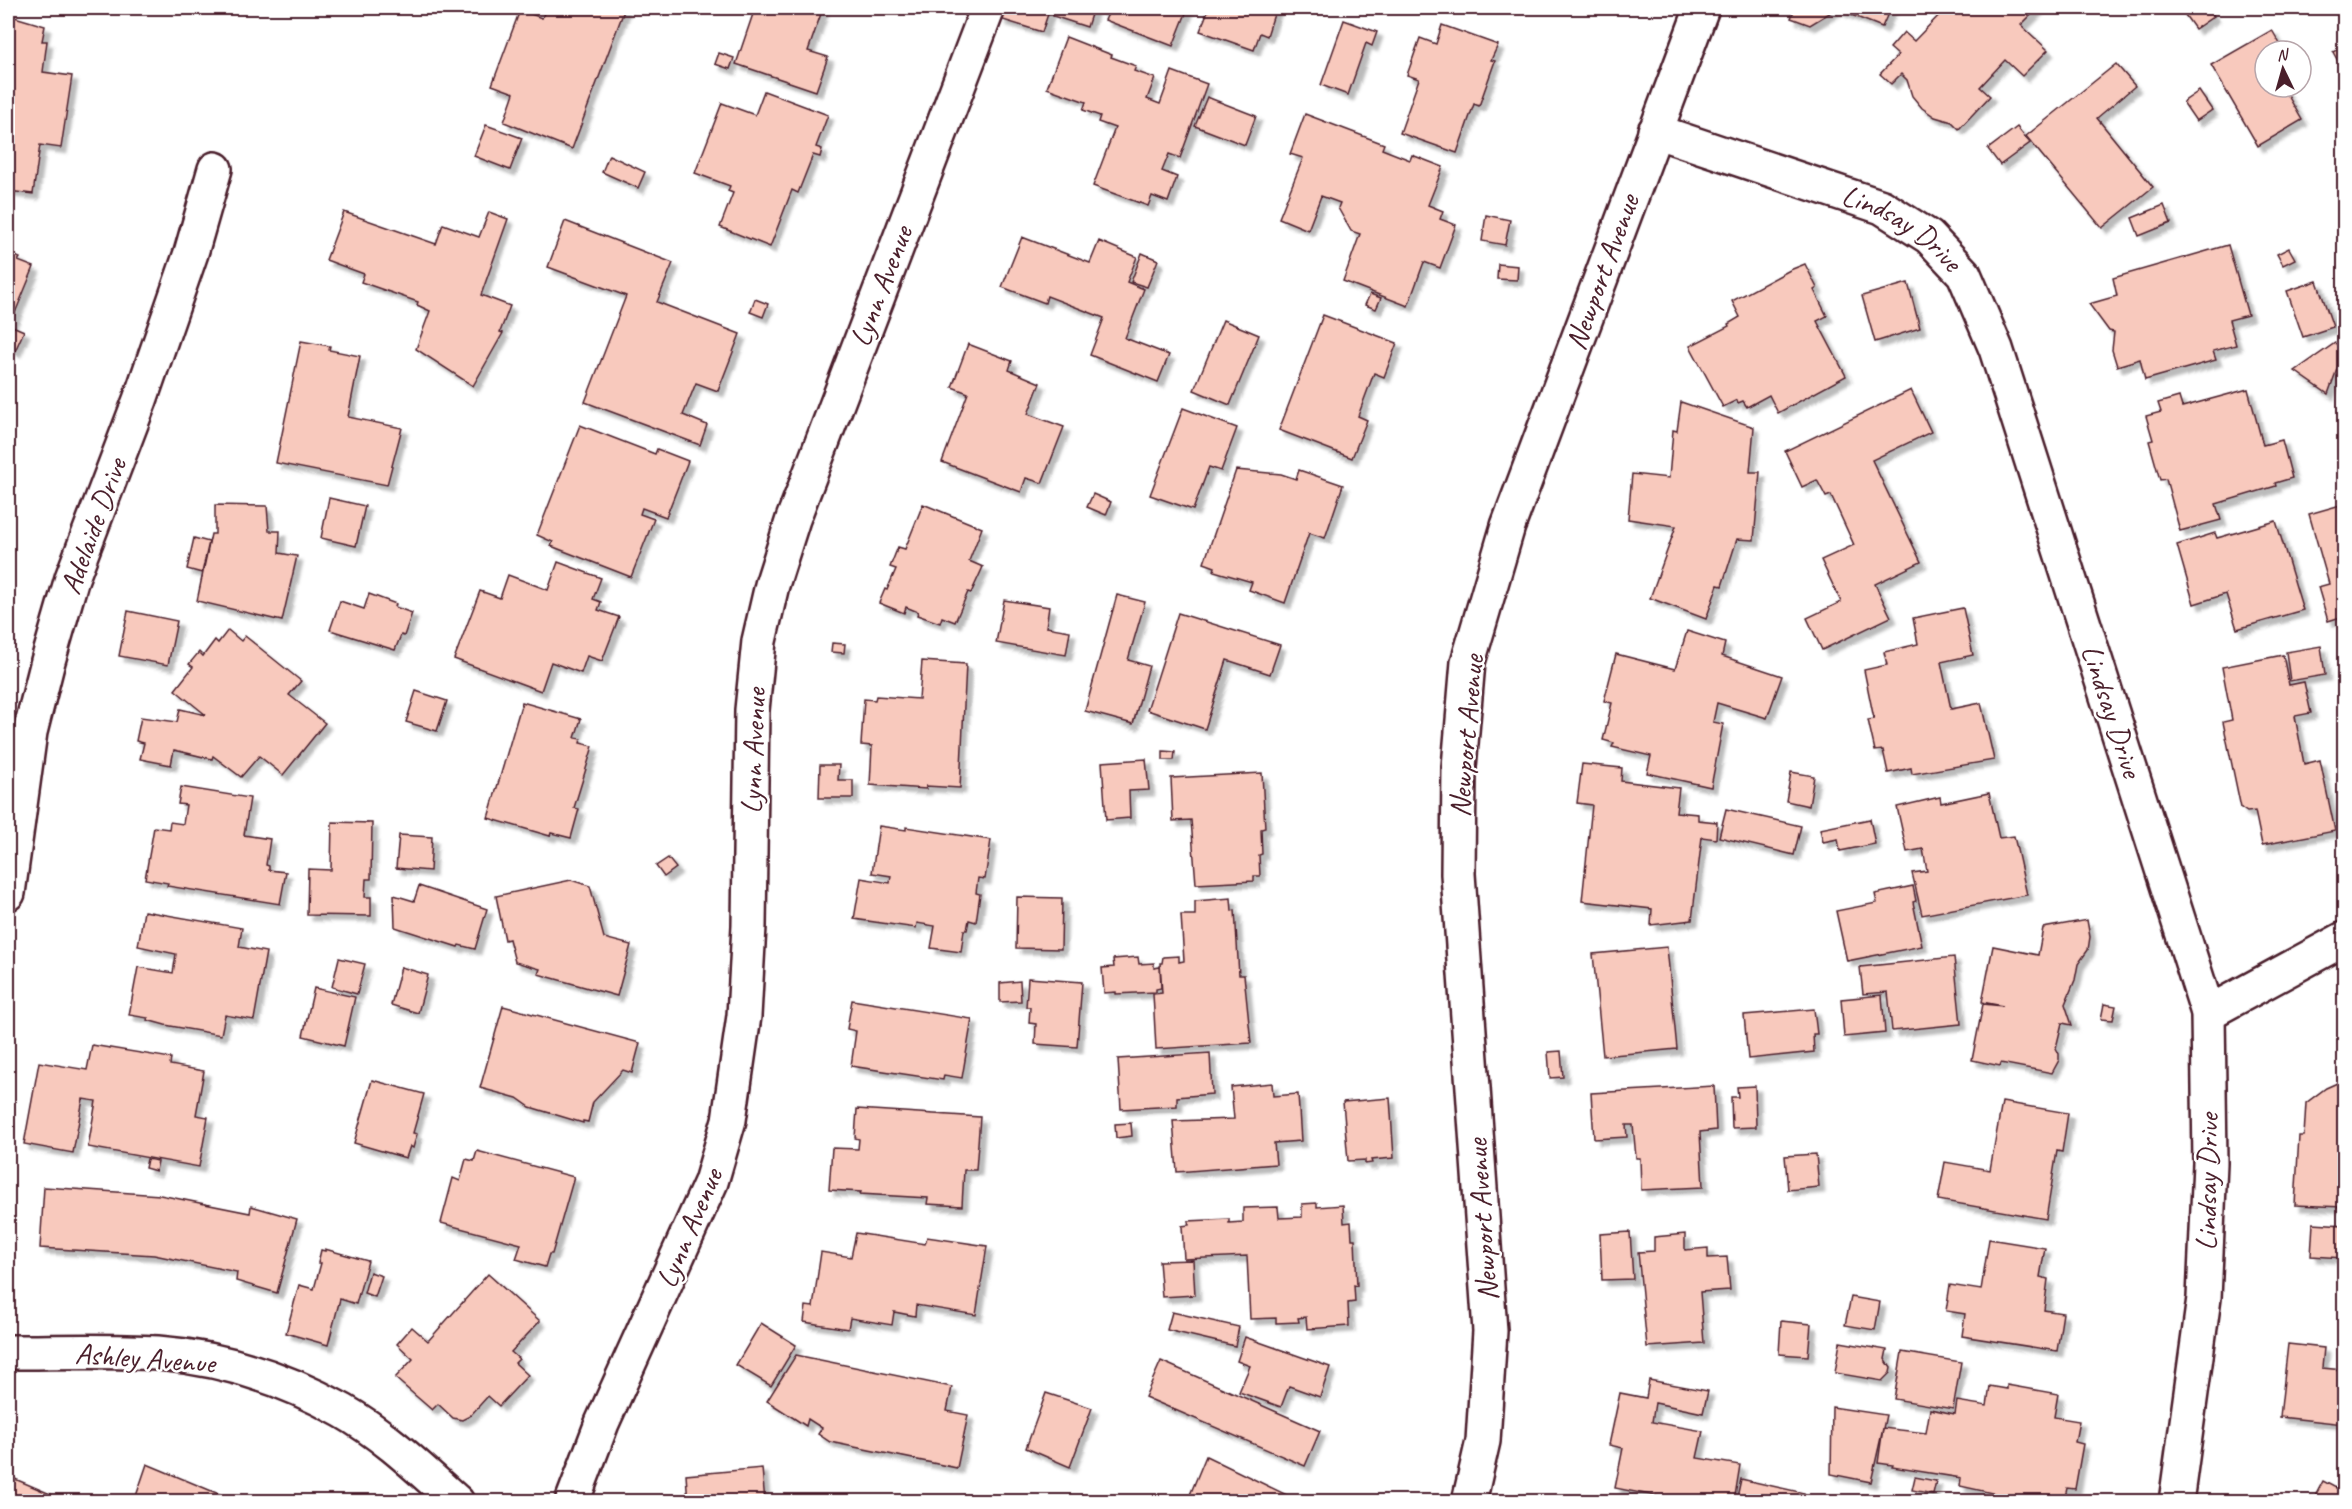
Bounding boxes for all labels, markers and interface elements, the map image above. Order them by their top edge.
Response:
north arrow [2253,39,2313,99]
text: N [2276,44,2291,65]
street label: Lindsay Drive [1837,176,1972,281]
street label: Newport Avenue [1556,187,1648,355]
street label: Lynn Avenue [841,218,922,351]
street label: Adelaide Drive [51,451,136,599]
street label: Lindsay Drive [2073,640,2152,784]
street label: Newport Avenue [1440,651,1492,819]
street label: Lynn Avenue [732,685,774,814]
street label: Lindsay Drive [2187,1111,2227,1251]
street label: Newport Avenue [1457,1135,1507,1302]
street label: Lynn Avenue [647,1161,732,1293]
street label: Ashley Avenue [74,1334,218,1382]

